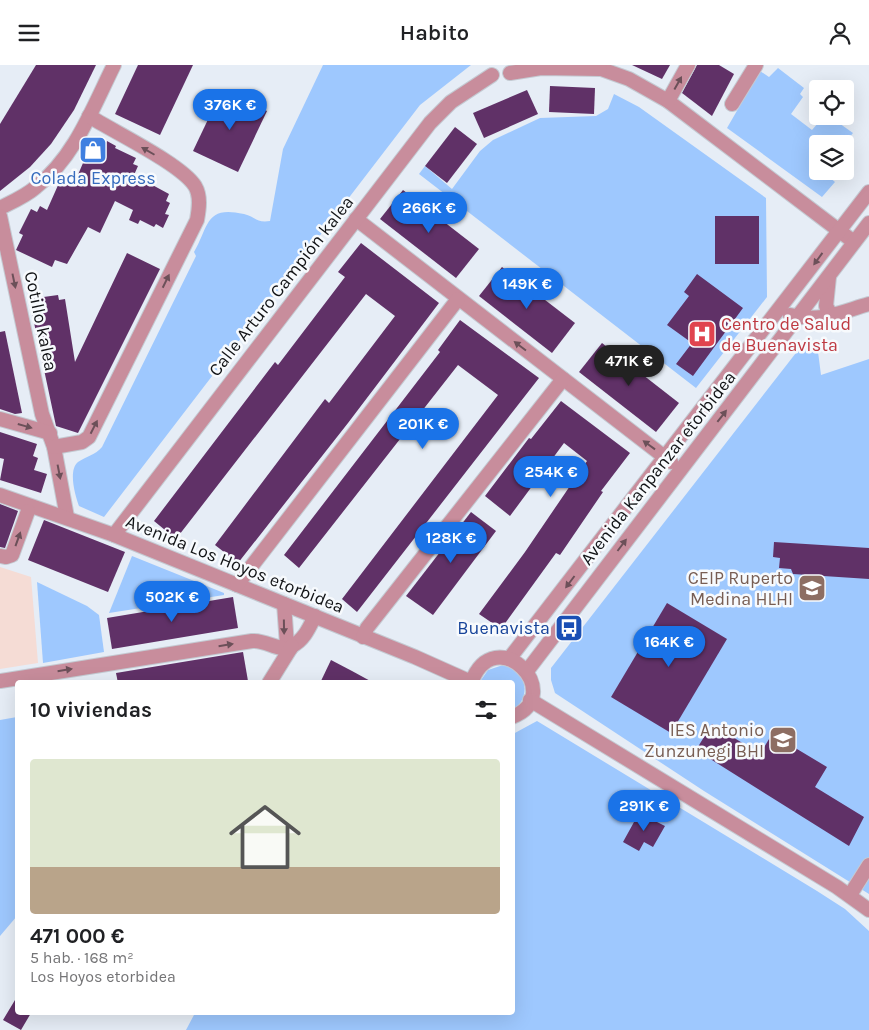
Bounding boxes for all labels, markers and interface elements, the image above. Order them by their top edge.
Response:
icon: menu [15,19,43,47]
icon: person [826,19,854,47]
text: Habito [400,20,469,46]
one-way arrow [674,76,682,90]
map controls [809,80,854,180]
button: locate [809,80,854,125]
pin: 376K € [189,88,271,131]
text: 376K € [204,95,256,114]
shop icon: Colada Express [78,135,108,165]
button: layers [809,135,854,180]
one-way arrow [141,147,155,156]
place label: Colada Express [30,167,156,189]
pin: 266K € [388,191,470,234]
street label: Calle Arturo Campión kalea [204,192,358,380]
text: 266K € [402,198,456,217]
one-way arrow [813,252,823,266]
pin: 149K € [486,267,568,310]
street label: Cotillo kalea [20,269,62,373]
one-way arrow [10,273,18,289]
one-way arrow [162,274,170,289]
text: 149K € [502,274,552,293]
place label: Centro de Salud de Buenavista [721,313,851,356]
hospital icon: Centro de Salud de Buenavista [687,319,717,349]
one-way arrow [513,341,527,351]
pin: 471K € [588,345,670,387]
text: 471K € [605,351,653,370]
street label: Avenida Kanpanzar etorbidea [576,367,740,569]
pin: 201K € [382,407,464,450]
one-way arrow [716,410,727,423]
text: 201K € [398,414,448,433]
one-way arrow [90,420,98,434]
one-way arrow [17,423,32,431]
one-way arrow [642,440,656,450]
pin: 254K € [510,455,592,498]
text: 254K € [524,462,578,481]
one-way arrow [55,465,63,480]
street label: Avenida Los Hoyos etorbidea [123,510,347,618]
pin: 128K € [410,521,492,564]
text: 128K € [426,528,476,547]
one-way arrow [14,531,22,546]
one-way arrow [617,538,628,551]
place label: CEIP Ruperto Medina HLHI [688,567,793,610]
school or university icon: CEIP Ruperto Medina HLHI [797,573,827,603]
one-way arrow [565,575,575,589]
pin: 502K € [131,581,213,623]
text: 502K € [145,587,199,606]
bus stop icon: Buenavista [554,613,584,643]
place label: Buenavista [457,617,550,639]
one-way arrow [281,619,289,635]
pin: 164K € [628,625,710,668]
text: 164K € [644,632,694,651]
one-way arrow [218,640,234,648]
one-way arrow [58,666,74,674]
icon: filters [472,696,500,724]
text: 10 viviendas [30,698,152,722]
place label: IES Antonio Zunzunegi BHI [644,719,764,762]
school or university icon: IES Antonio Zunzunegi BHI [768,725,798,755]
pin: 291K € [603,789,685,832]
icon: home [220,792,310,882]
text: 291K € [619,796,669,815]
text: 471 000 € [30,924,124,948]
text: 5 hab. · 168 m² [30,948,134,967]
text: Los Hoyos etorbidea [30,967,176,986]

